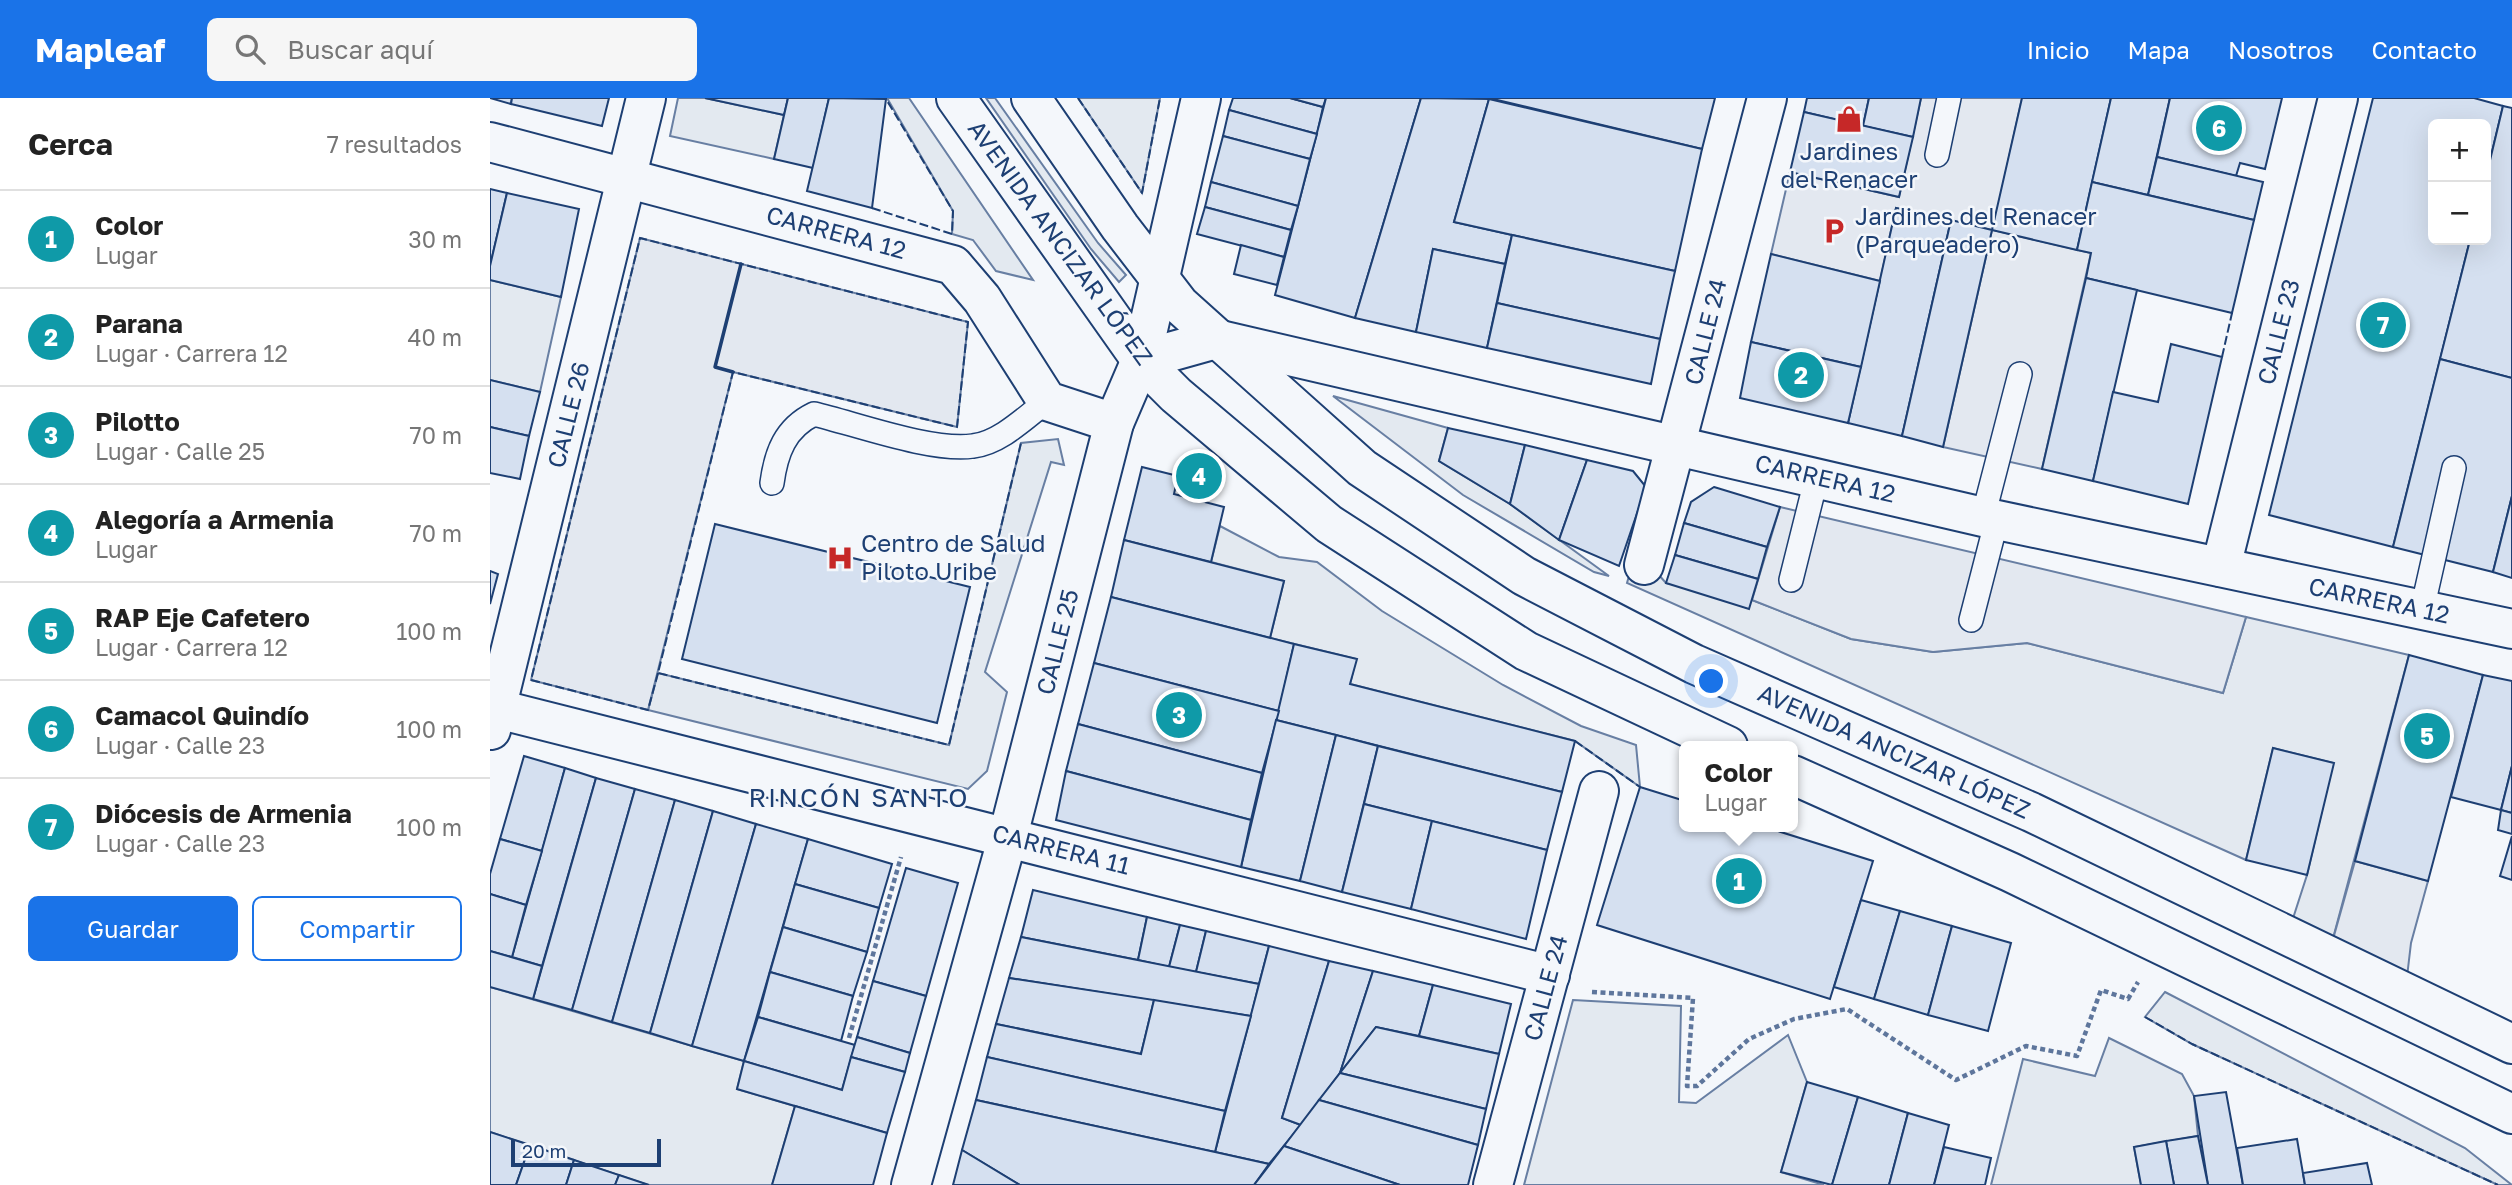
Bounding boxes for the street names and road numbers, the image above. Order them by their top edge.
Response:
street label: AVENIDA ANCIZAR LÓPEZ [963,114,1160,370]
street label: CARRERA 12 [763,199,909,264]
street label: CALLE 24 [1677,275,1732,388]
street label: CALLE 23 [2250,276,2305,387]
street label: CALLE 26 [540,359,595,471]
street label: CARRERA 12 [1752,447,1898,508]
street label: CARRERA 12 [2306,570,2452,629]
street label: CALLE 25 [1029,586,1084,697]
street label: AVENIDA ANCIZAR LÓPEZ [1754,677,2035,824]
street label: CARRERA 11 [990,817,1133,880]
street label: CALLE 24 [1517,931,1573,1044]

